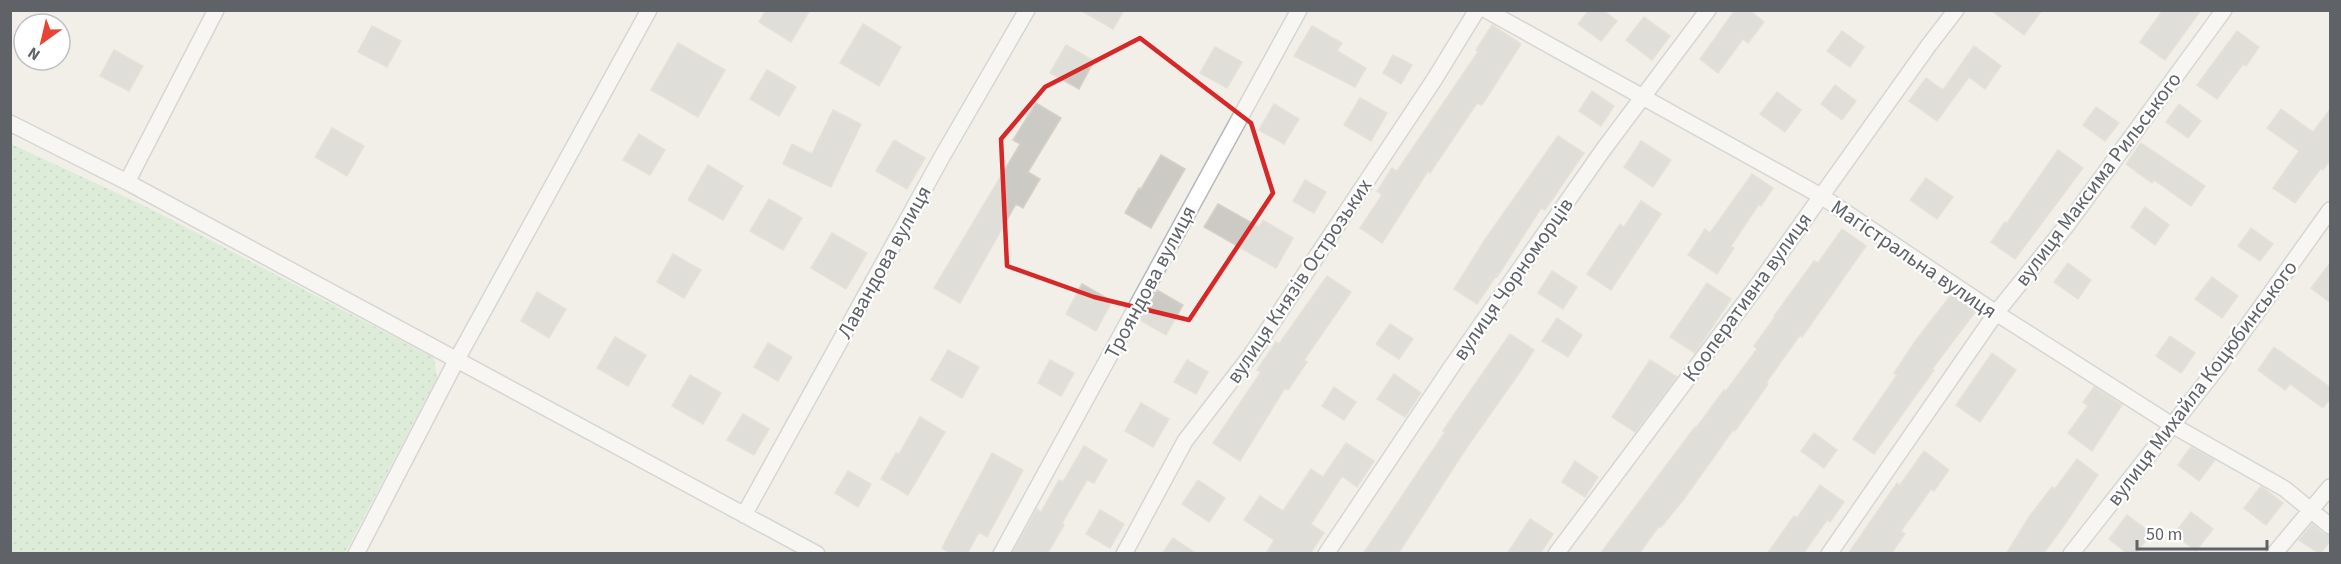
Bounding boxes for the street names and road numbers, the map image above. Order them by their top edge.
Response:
street label: вулиця Максима Рильського [2007,66,2189,292]
street label: вулиця Князів Острозьких [1219,172,1379,390]
street label: Лавандова вулиця [830,180,938,344]
street label: вулиця Чорноморців [1445,191,1581,367]
street label: Магістральна вулиця [1825,192,2003,326]
street label: Трояндова вулиця [1097,200,1203,364]
street label: Кооперативна вулиця [1675,206,1819,388]
street label: вулиця Михайла Коцюбинського [2100,254,2304,512]

